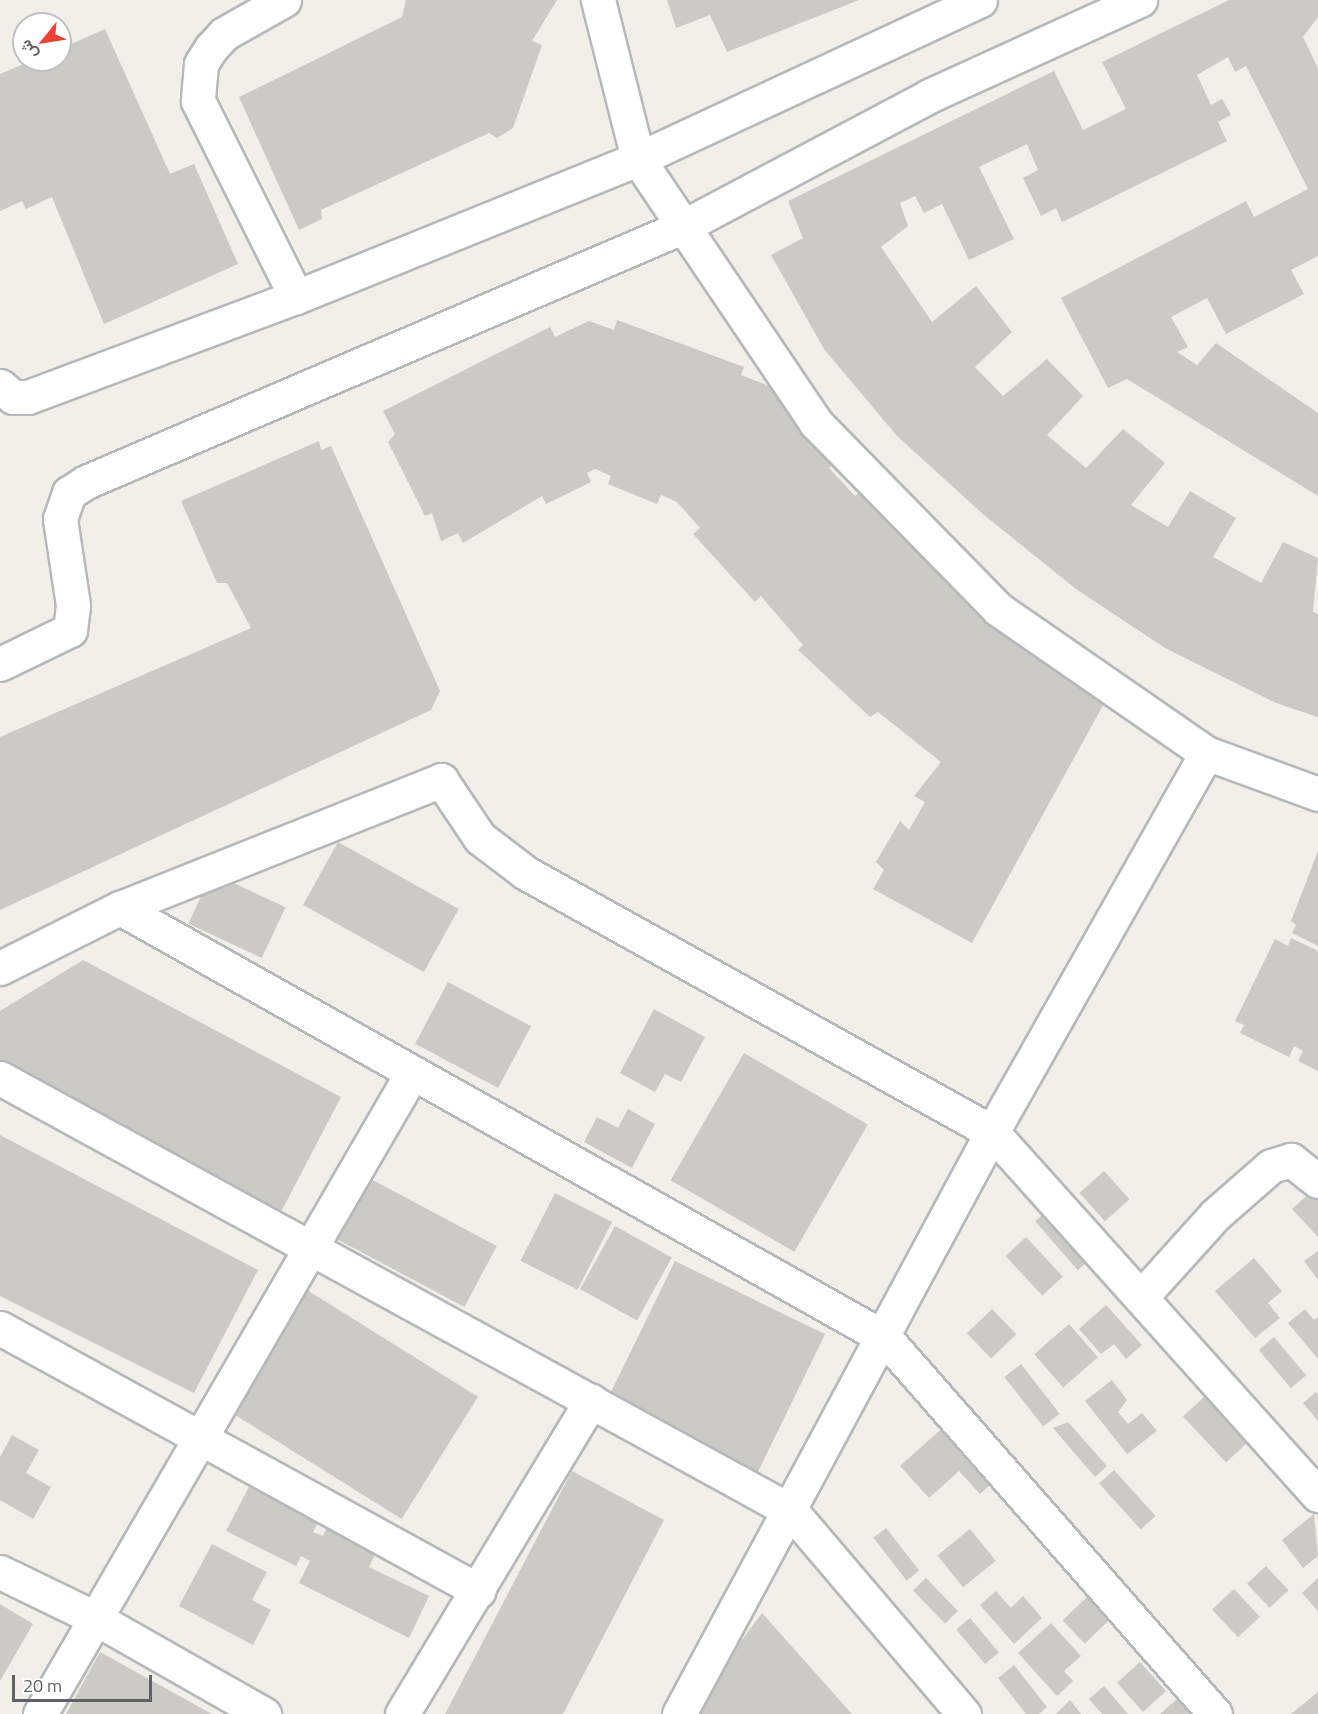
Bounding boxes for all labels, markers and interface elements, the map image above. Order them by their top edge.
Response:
north arrow [12,12,72,72]
text: ش [13,36,43,64]
scale bar [15,1663,154,1701]
text: 20 m [23,1672,62,1699]

